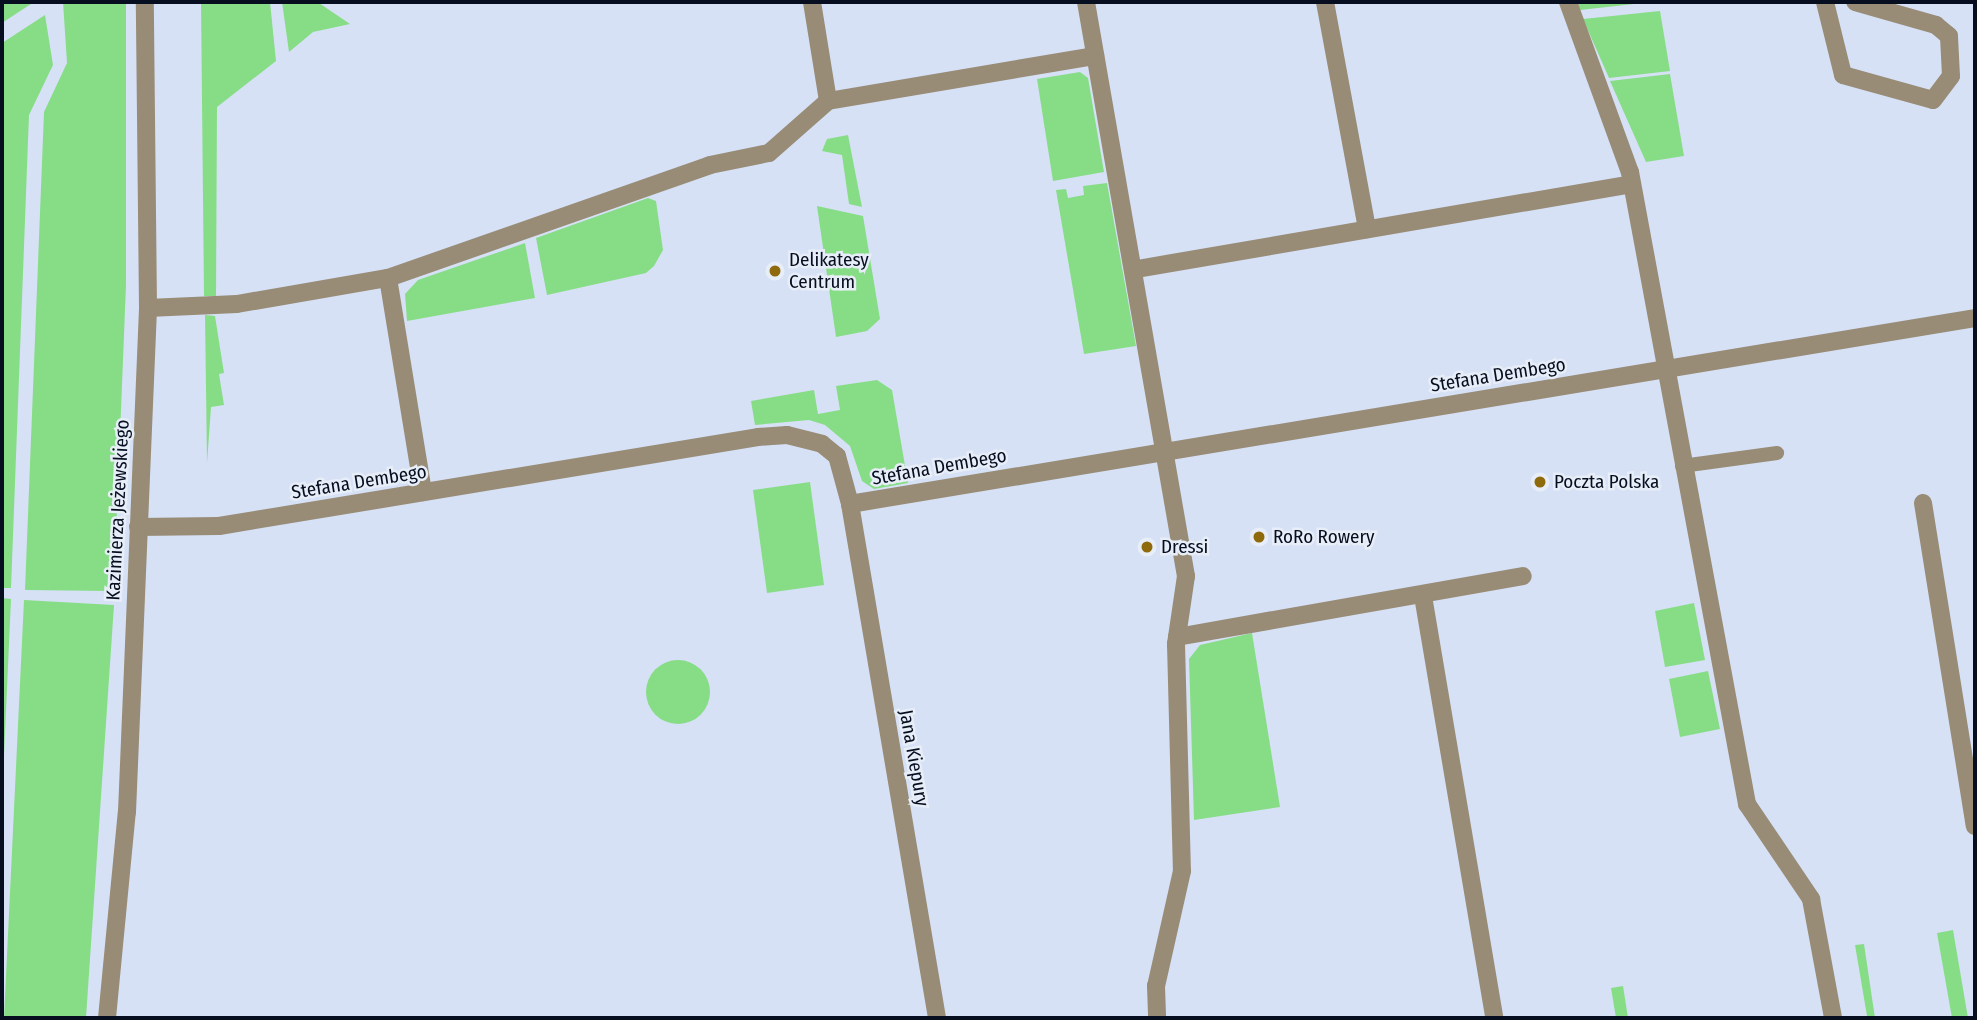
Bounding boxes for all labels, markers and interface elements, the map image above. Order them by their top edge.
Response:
place label: Delikatesy Centrum [789,249,869,293]
marker: Delikatesy Centrum [767,263,783,279]
street label: Stefana Dembego [1429,353,1567,397]
street label: Kazimierza Jeżewskiego [102,419,134,601]
street label: Stefana Dembego [870,444,1008,490]
street label: Stefana Dembego [290,460,428,504]
place label: Poczta Polska [1554,471,1659,493]
marker: Poczta Polska [1532,474,1548,490]
place label: RoRo Rowery [1273,526,1375,548]
marker: RoRo Rowery [1251,529,1267,545]
place label: Dressi [1161,536,1208,558]
marker: Dressi [1139,539,1155,555]
street label: Jana Kiepury [894,708,934,808]

